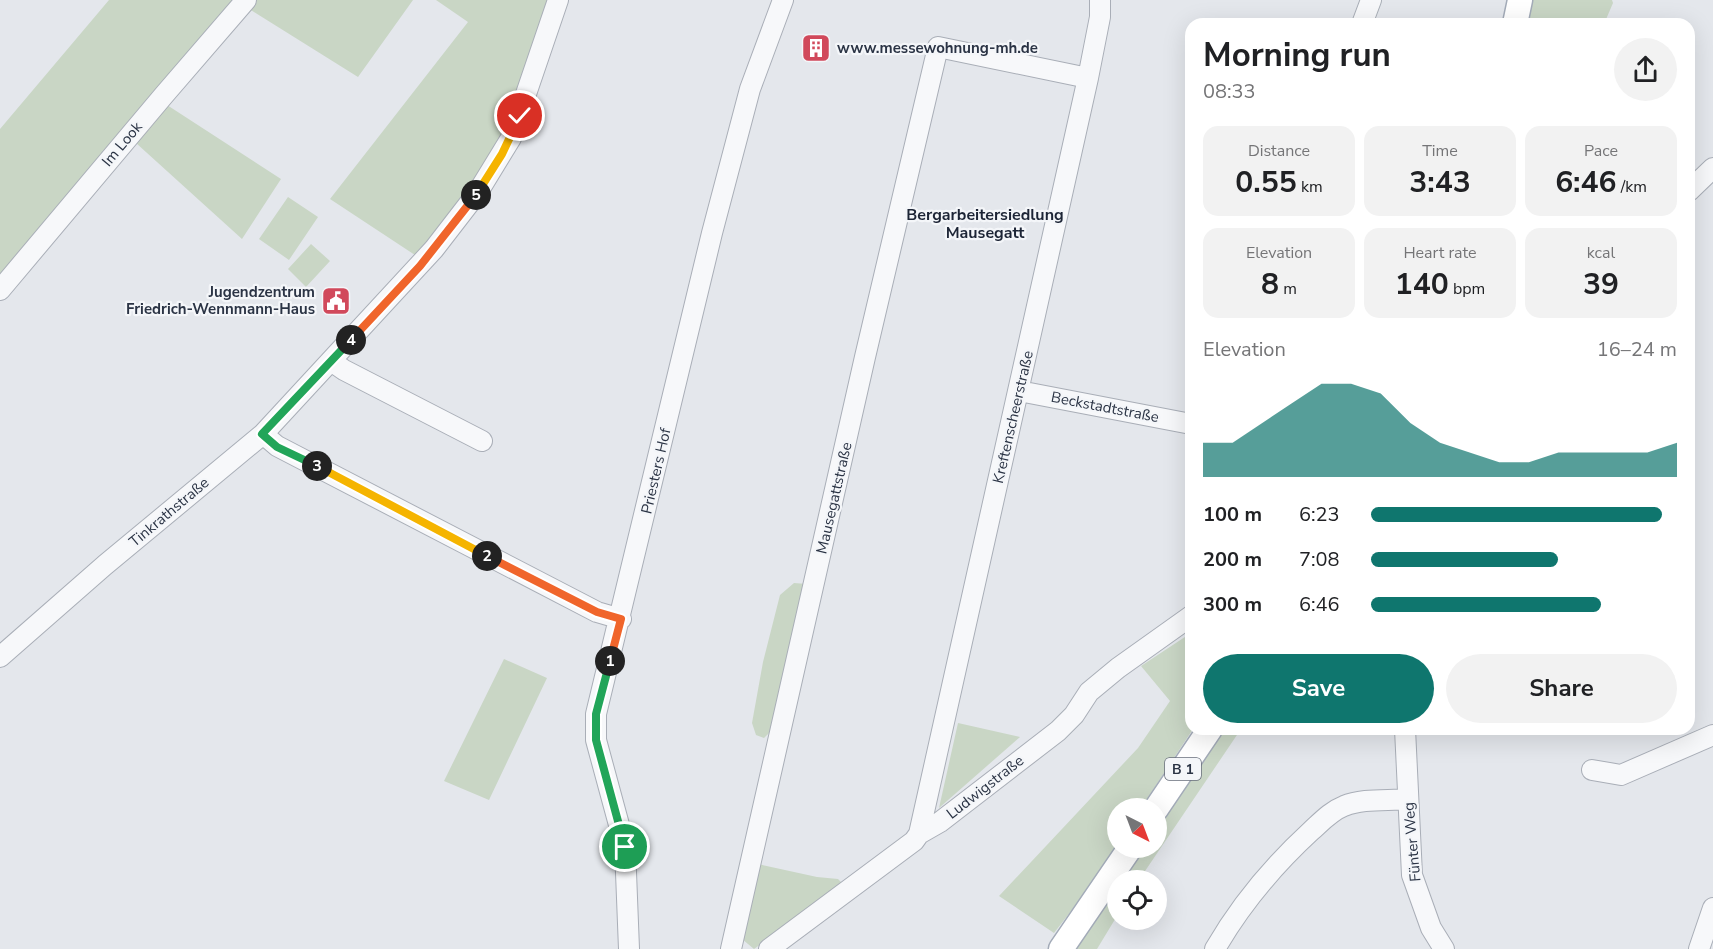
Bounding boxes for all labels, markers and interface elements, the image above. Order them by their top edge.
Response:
building icon: www.messewohnung-mh.de [800,32,832,64]
text: Morning run [1203,33,1391,78]
place label: www.messewohnung-mh.de [837,38,1038,58]
button: share [1614,38,1677,101]
text: 08:33 [1203,78,1256,105]
pin [494,90,545,141]
icon: check [503,99,536,132]
street label: Im Look [97,117,147,171]
text: Distance [1248,140,1310,162]
text: Time [1422,140,1458,162]
text: Pace [1584,140,1618,162]
text: 0.55 [1235,162,1297,203]
text: 3:43 [1409,162,1471,203]
text: 6:46 [1555,162,1617,203]
text: km [1297,176,1323,198]
text: /km [1617,176,1647,198]
pin: 5 [461,180,491,210]
text: 5 [471,184,481,206]
district label: Bergarbeitersiedlung Mausegatt [906,204,1064,244]
text: Elevation [1246,242,1312,264]
text: Heart rate [1403,242,1477,264]
text: kcal [1587,242,1615,264]
text: 8 [1261,264,1279,305]
text: 140 [1395,264,1449,305]
text: 39 [1583,264,1619,305]
text: m [1279,278,1297,300]
text: bpm [1449,278,1485,300]
place label: Jugendzentrum Friedrich-Wennmann-Haus [126,282,315,319]
public building icon: Jugendzentrum Friedrich-Wennmann-Haus [320,285,352,317]
pin: 4 [336,325,366,355]
text: 4 [346,329,356,351]
text: Elevation [1203,336,1286,363]
text: 16–24 m [1597,336,1677,363]
street label: Kreftenscheerstraße [988,349,1038,485]
street label: Beckstadtstraße [1049,387,1161,427]
street label: Priesters Hof [636,425,676,516]
street label: Mausegattstraße [811,440,857,556]
pin: 3 [302,451,332,481]
text: 3 [312,455,322,477]
street label: Tinkrathstraße [125,473,213,551]
text: 100 m [1203,501,1262,528]
text: 6:23 [1299,501,1340,528]
pin: 2 [472,541,502,571]
text: 2 [482,545,492,567]
text: 200 m [1203,546,1262,573]
text: 7:08 [1299,546,1340,573]
text: 300 m [1203,591,1262,618]
text: 6:46 [1299,591,1340,618]
pin: 1 [595,646,625,676]
text: 1 [605,650,615,672]
button: Save [1203,654,1434,723]
button: Share [1446,654,1677,723]
street label: Ludwigstraße [942,751,1028,823]
road number: B 1 [1165,758,1201,780]
north arrow [1107,798,1167,858]
map controls [1107,798,1167,930]
street label: Fünter Weg [1399,801,1425,883]
pin [599,821,650,872]
icon: arrive [608,830,641,863]
button: locate [1107,870,1167,930]

